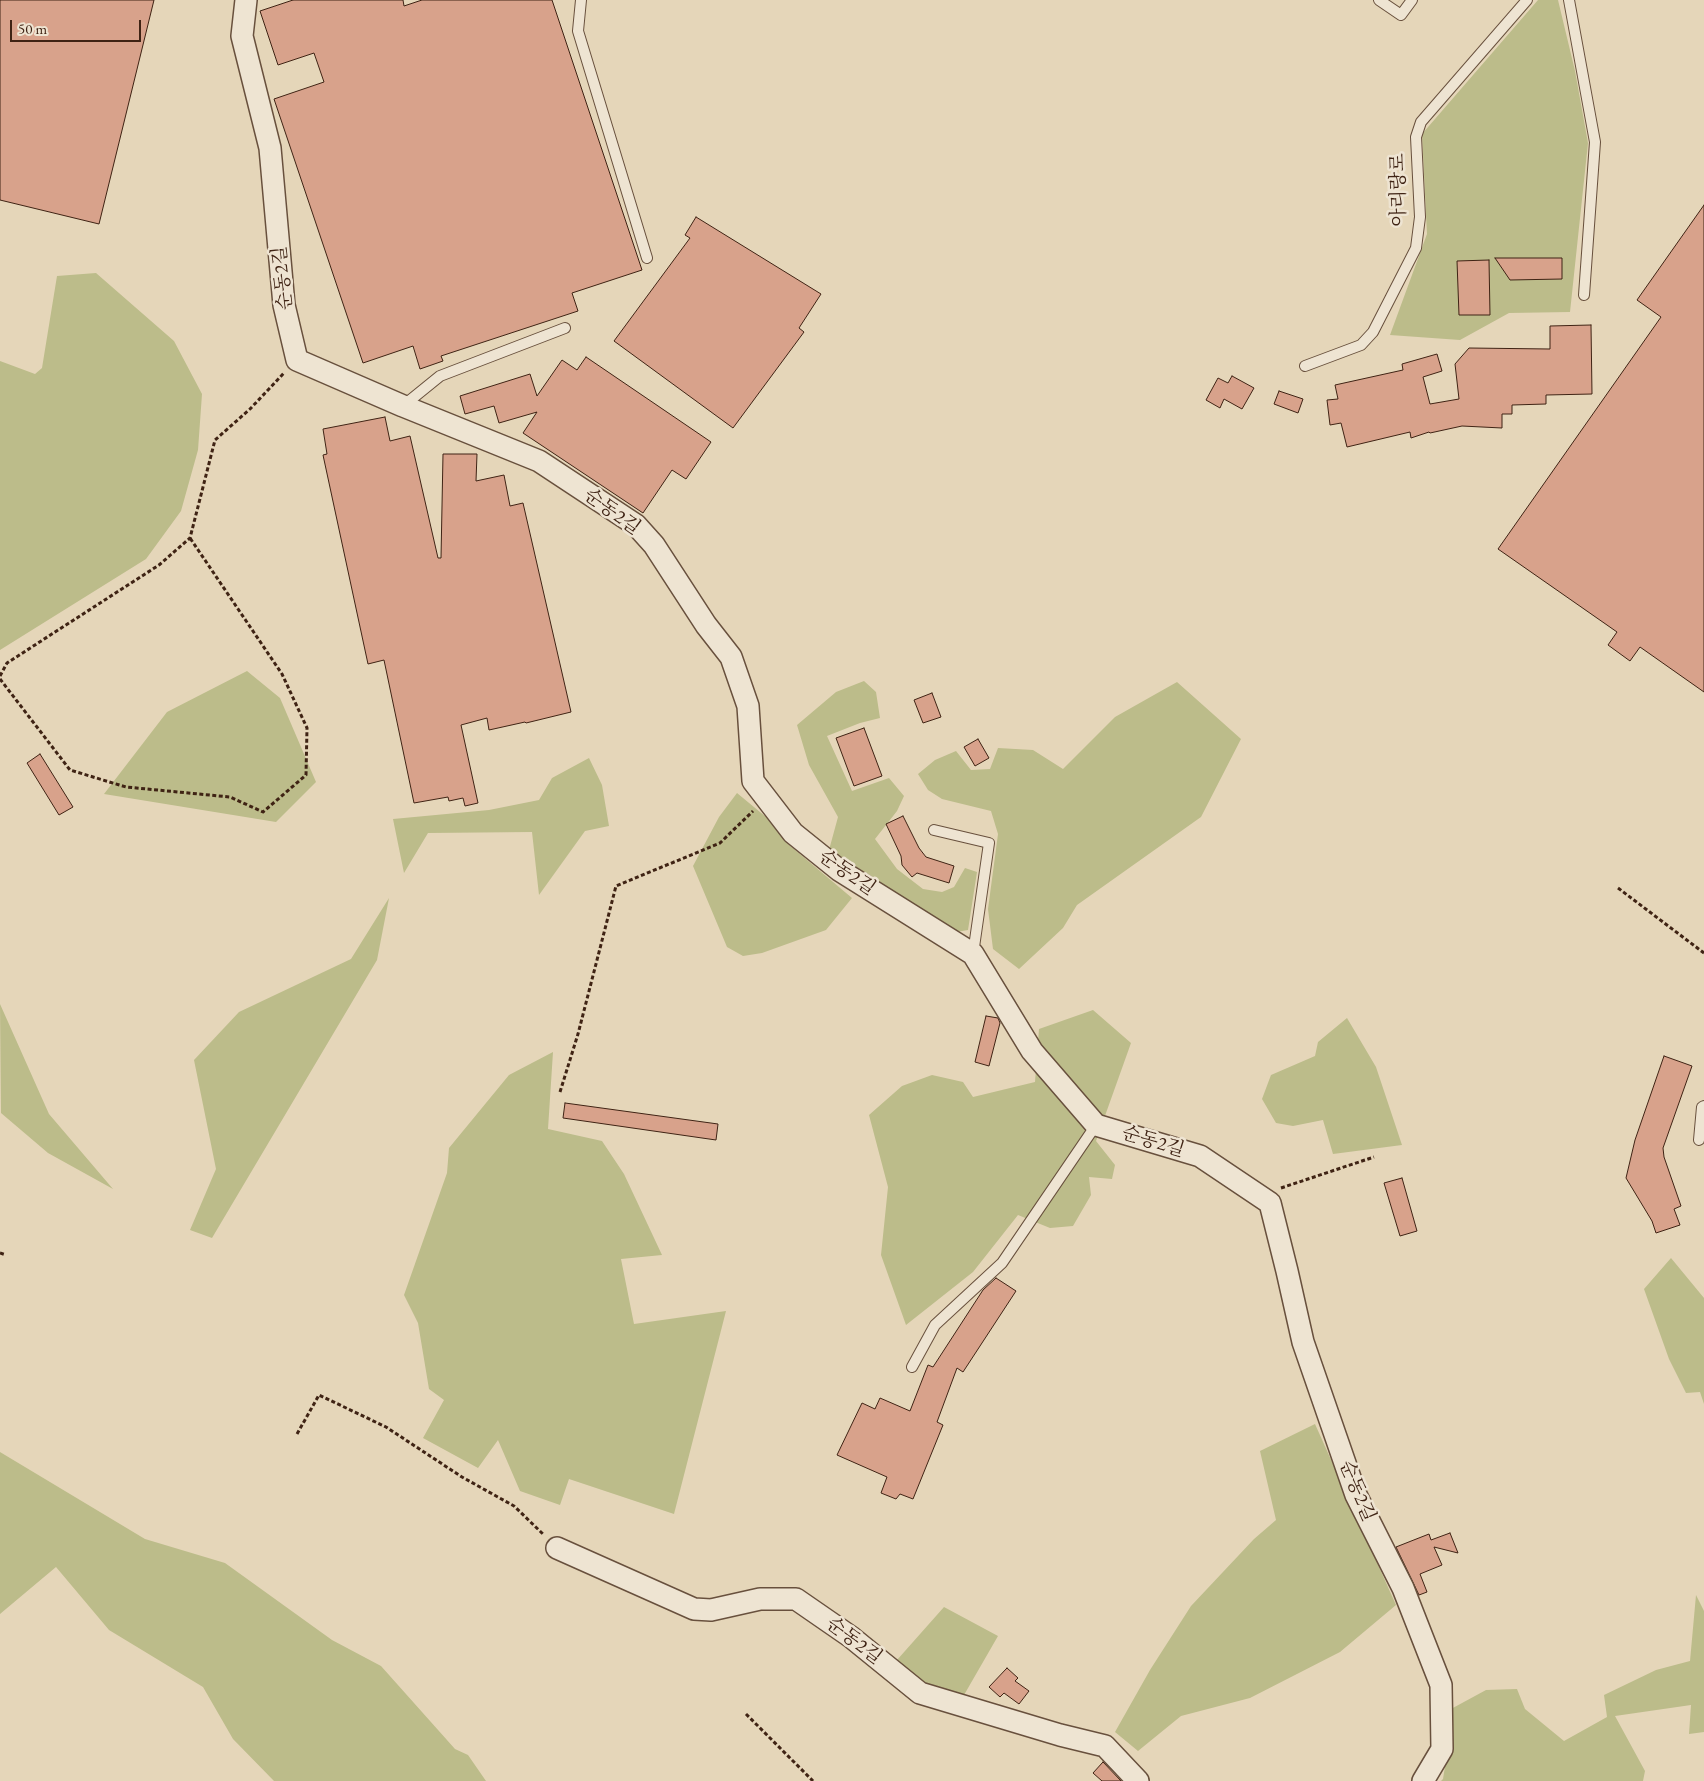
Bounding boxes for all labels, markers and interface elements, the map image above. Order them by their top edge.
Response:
scale bar [12,10,144,42]
text: 50 m [18,19,47,38]
street label: 아리랑로 [1387,153,1411,227]
street label: 순동2길 [268,245,298,311]
street label: 순동2길 [579,484,645,540]
street label: 순동2길 [814,845,880,901]
street label: 순동2길 [1119,1122,1187,1162]
street label: 순동2길 [1334,1457,1380,1525]
street label: 순동2길 [822,1613,886,1669]

